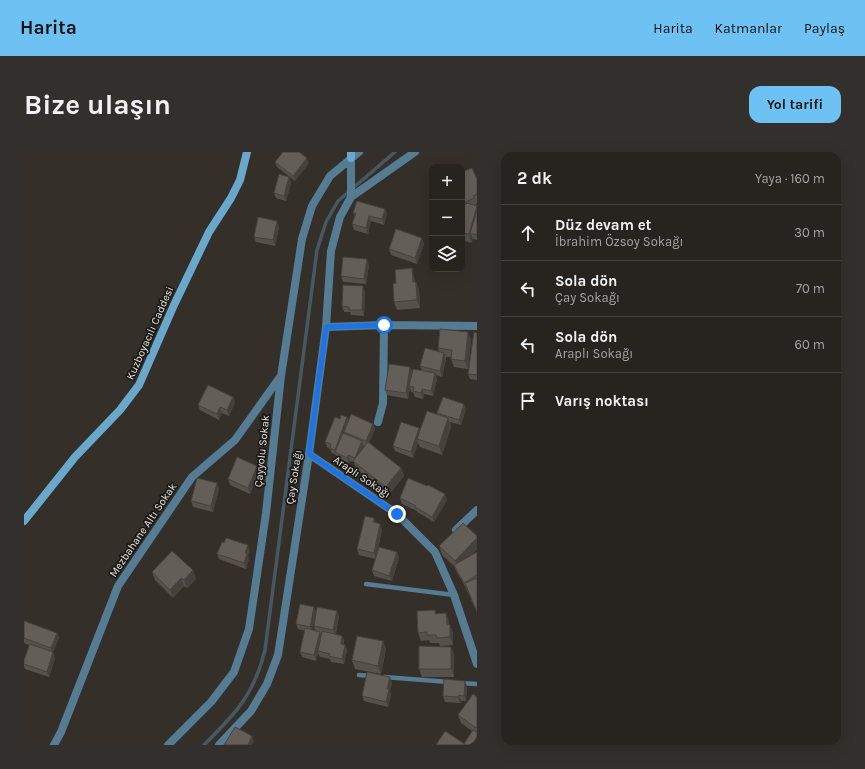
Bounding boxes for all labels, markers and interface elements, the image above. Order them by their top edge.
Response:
text: Harita [20,17,77,39]
text: Harita [653,20,693,37]
text: Katmanlar [715,20,782,37]
text: Paylaş [804,20,845,37]
button: Yol tarifi [749,86,841,123]
text: Bize ulaşın [24,88,171,121]
map controls [429,164,465,272]
button: + [429,164,465,200]
text: 2 dk [517,168,552,188]
text: Yaya · 160 m [755,171,825,186]
button: − [429,200,465,236]
text: Düz devam et [555,216,652,234]
icon: ahead [517,222,539,244]
text: 30 m [794,225,825,240]
text: İbrahim Özsoy Sokağı [555,234,683,249]
button: layers [429,236,465,272]
text: Sola dön [555,272,617,290]
icon: left [517,278,539,300]
text: 70 m [796,281,825,296]
street label: Kuzboyacılı Caddesi [124,284,176,382]
text: Çay Sokağı [555,290,620,305]
route start [375,316,393,334]
text: Sola dön [555,328,617,346]
icon: left [517,334,539,356]
text: 60 m [795,337,825,352]
text: Araplı Sokağı [555,346,633,361]
icon: arrive [517,390,539,412]
text: Varış noktası [555,392,649,410]
street label: Çayyolu Sokak [252,414,272,488]
street label: Çay Sokağı [283,449,305,505]
street label: Araplı Sokağı [331,453,393,501]
street label: Mezbahane Altı Sokak [107,480,179,580]
route end [388,505,406,523]

